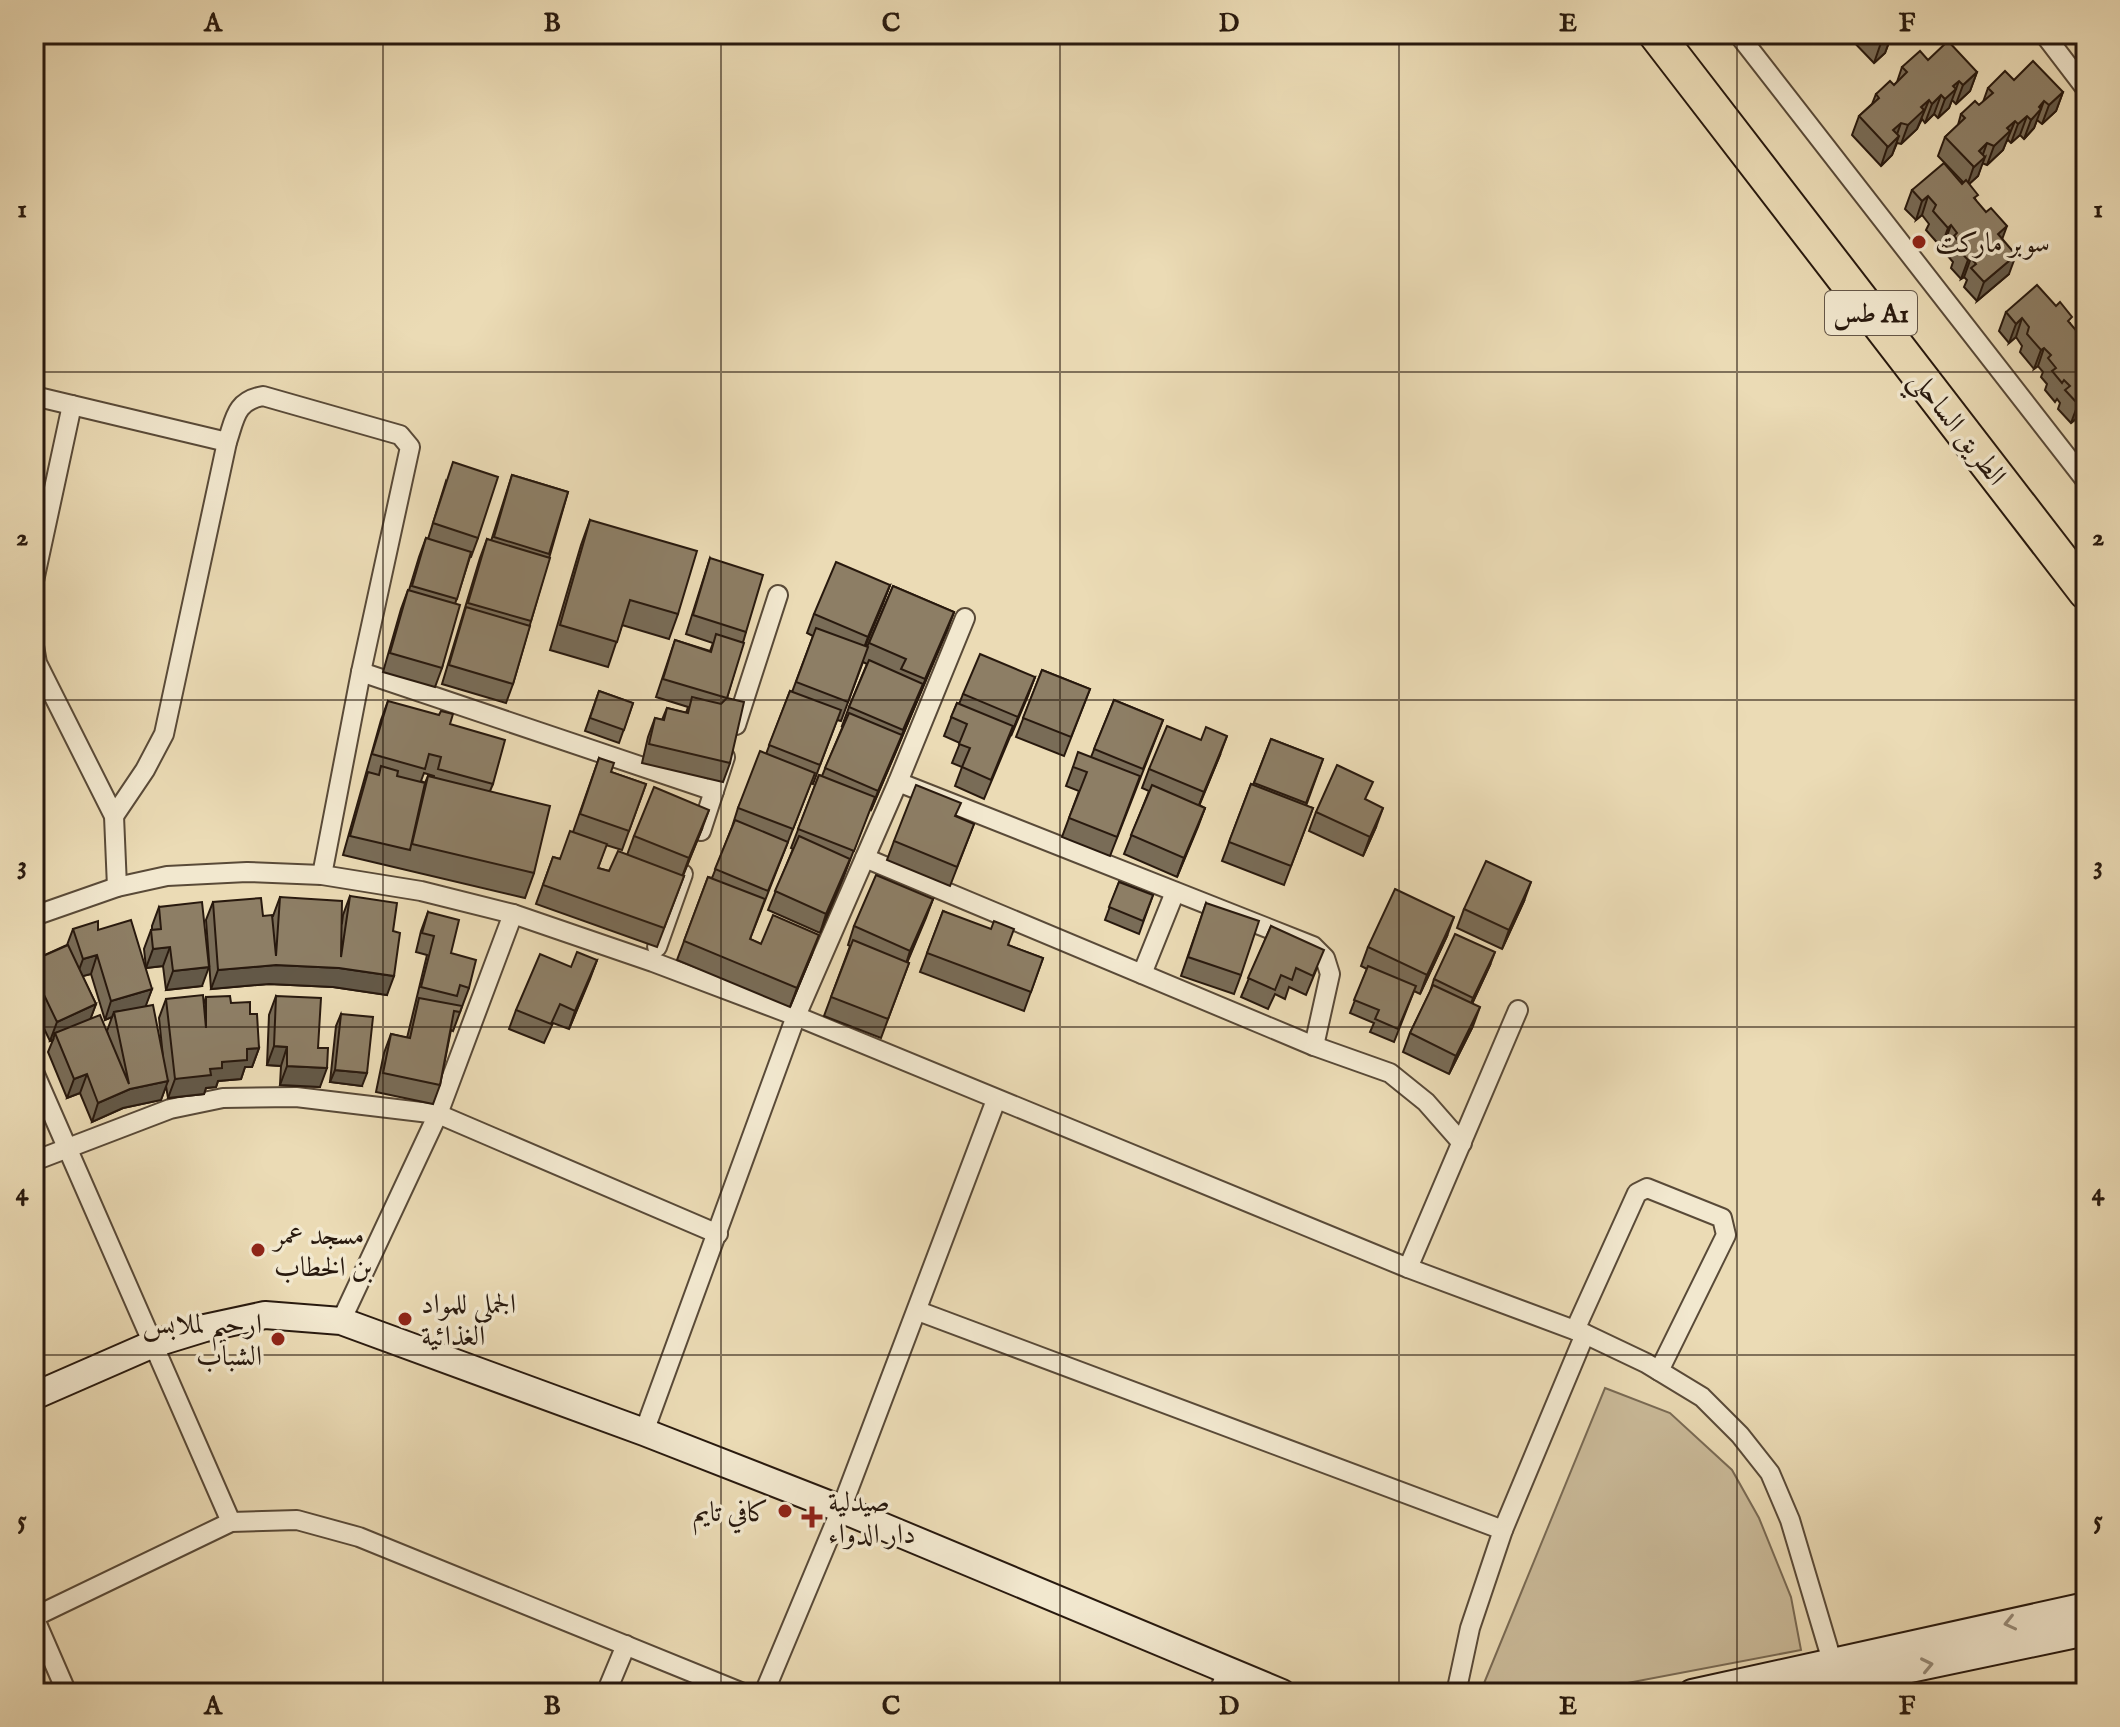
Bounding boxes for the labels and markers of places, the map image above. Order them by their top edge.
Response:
place label: سوبر ماركت [1935,227,2050,262]
marker: سوبر ماركت [1910,233,1928,251]
place label: مسجد عمر بن الخطاب [271,1219,373,1286]
marker: مسجد عمر بن الخطاب [249,1241,267,1259]
place label: الجملي للمواد الغذائية [421,1288,516,1355]
place label: ارحيم لملابس الشباب [142,1308,262,1375]
marker: الجملي للمواد الغذائية [396,1310,414,1328]
marker: ارحيم لملابس الشباب [269,1330,287,1348]
place label: صيدلية دار الدواء [828,1486,916,1553]
place label: كافي تايم [693,1496,769,1536]
marker: كافي تايم [776,1502,794,1520]
marker: صيدلية دار الدواء [803,1508,821,1526]

